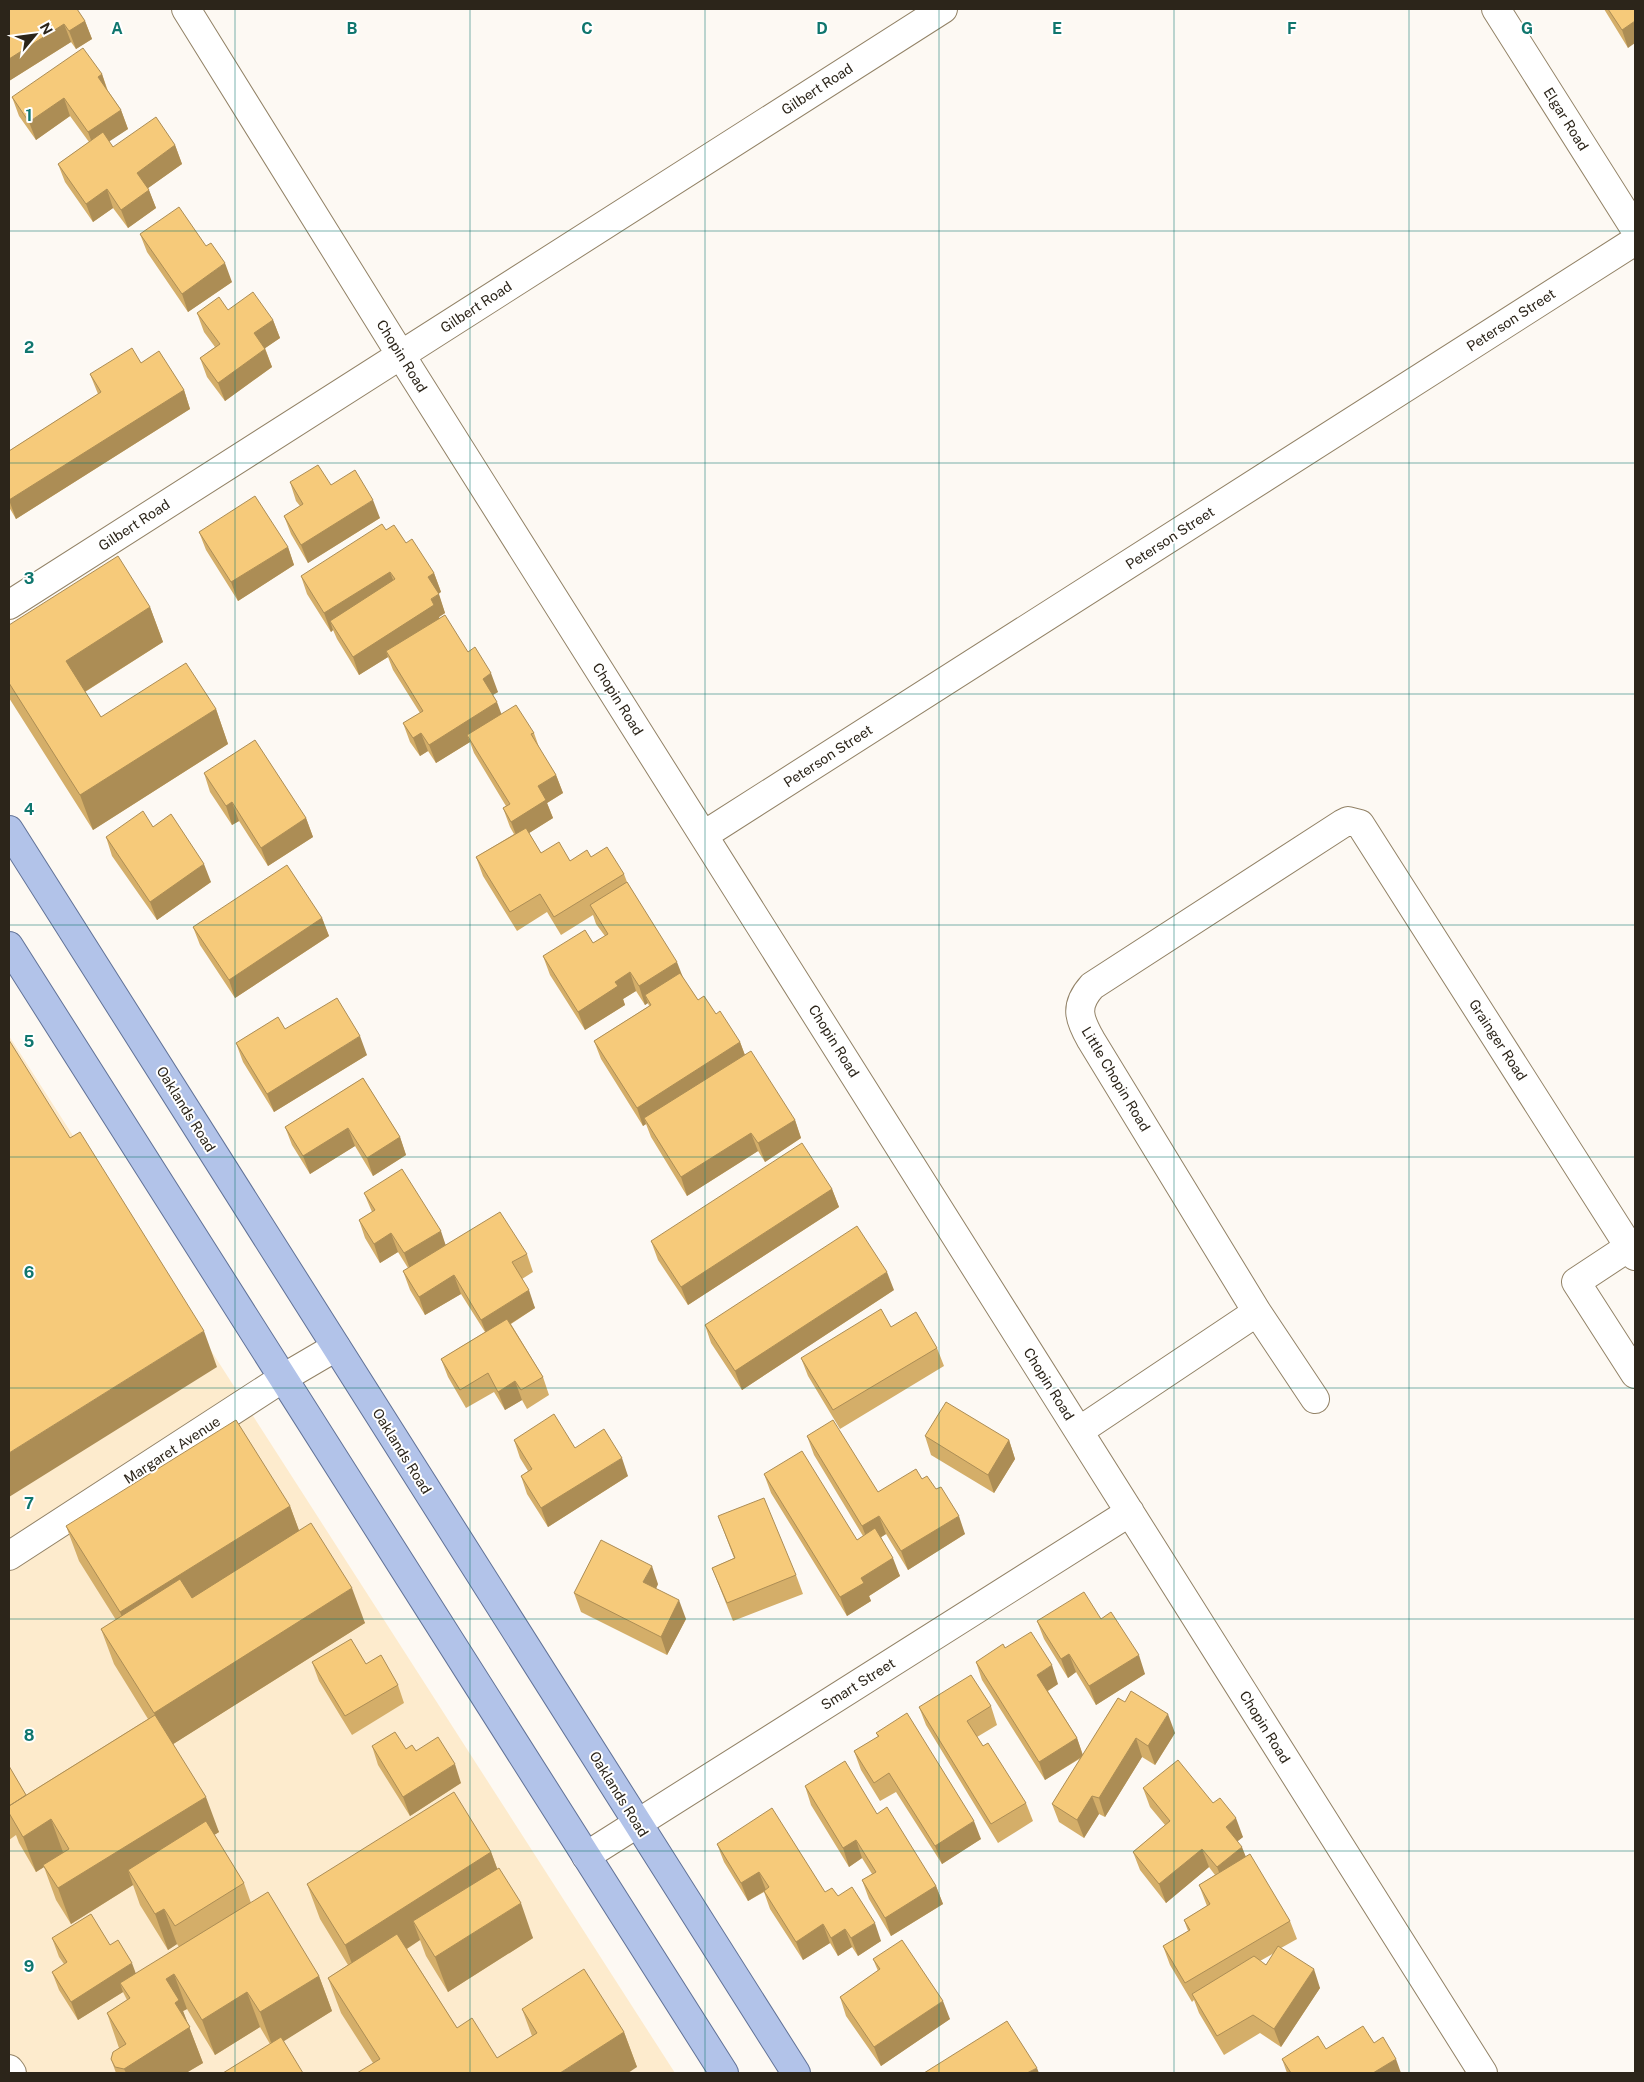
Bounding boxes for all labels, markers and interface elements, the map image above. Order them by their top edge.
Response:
north arrow [10,10,60,60]
text: A [111,19,123,38]
text: B [347,19,358,38]
text: C [581,19,593,38]
text: D [816,19,828,38]
text: E [1052,19,1062,38]
text: F [1287,19,1297,38]
text: G [1521,19,1533,38]
text: N [37,20,56,37]
street label: Gilbert Road [778,60,856,118]
street label: Elgar Road [1540,85,1592,153]
text: 1 [26,106,32,125]
street label: Gilbert Road [437,278,515,336]
street label: Peterson Street [1464,285,1558,355]
street label: Chopin Road [373,317,431,395]
text: 2 [24,338,34,357]
street label: Gilbert Road [95,496,173,554]
street label: Peterson Street [1123,503,1217,573]
text: 3 [24,569,34,588]
street label: Chopin Road [589,660,647,738]
street label: Peterson Street [781,721,875,791]
text: 4 [24,800,35,819]
street label: Grainger Road [1466,997,1530,1083]
street label: Chopin Road [805,1002,863,1080]
street label: Little Chopin Road [1078,1024,1154,1134]
text: 5 [24,1032,35,1051]
street label: Oaklands Road [153,1063,219,1155]
text: 6 [24,1263,34,1282]
street label: Chopin Road [1020,1345,1078,1423]
street label: Oaklands Road [369,1405,435,1497]
street label: Margaret Avenue [121,1413,223,1487]
text: 7 [24,1494,34,1513]
street label: Smart Street [818,1655,898,1713]
street label: Chopin Road [1236,1688,1294,1766]
text: 8 [24,1726,35,1745]
street label: Oaklands Road [586,1748,652,1840]
text: 9 [24,1957,34,1976]

